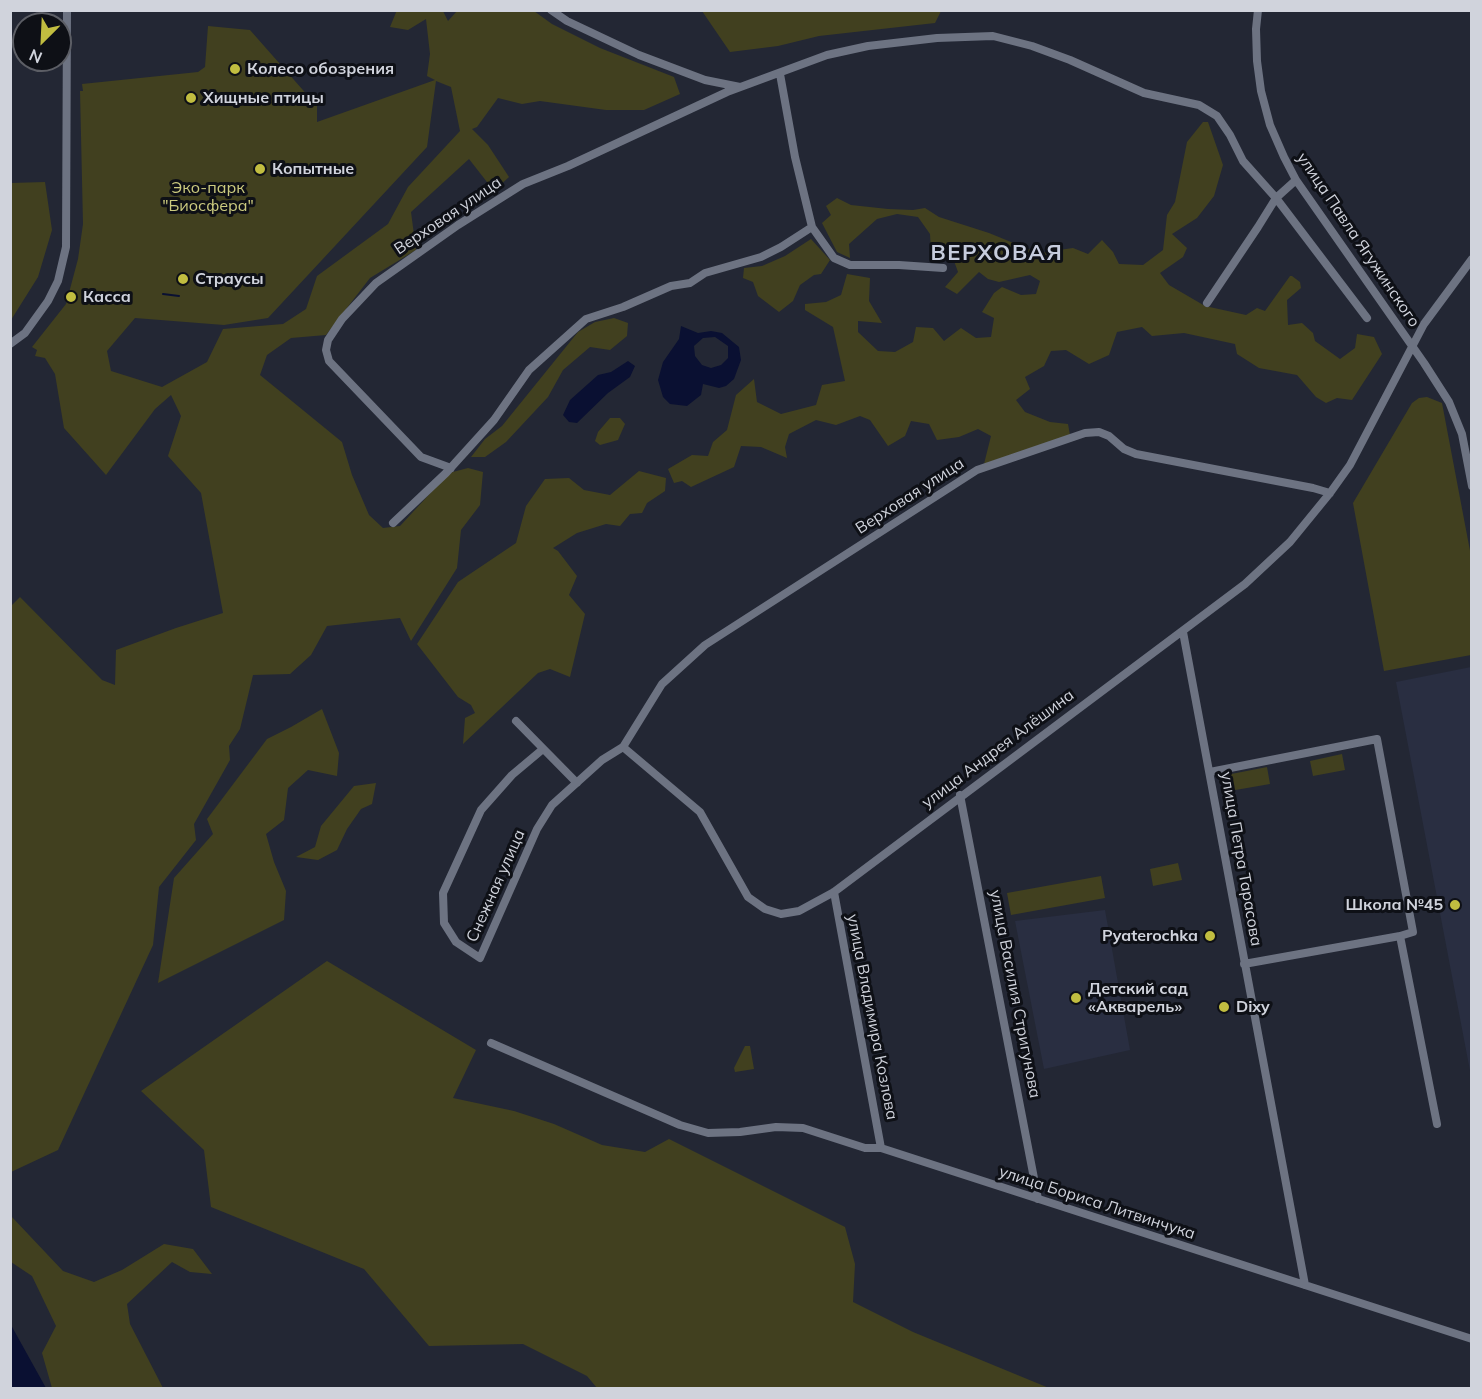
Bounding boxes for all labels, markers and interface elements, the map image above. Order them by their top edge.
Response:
north arrow [12,12,72,72]
text: N [26,45,45,68]
place label: Колесо обозрения [247,59,394,79]
marker: Колесо обозрения [228,62,242,76]
place label: Хищные птицы [203,88,324,108]
marker: Хищные птицы [184,91,198,105]
street label: улица Павла Ягужинского [1292,149,1424,331]
place label: Копытные [272,159,354,179]
marker: Копытные [253,162,267,176]
street label: Верховая улица [391,173,505,259]
park label: Эко-парк "Биосфера" [162,178,254,216]
district label: ВЕРХОВАЯ [931,240,1063,266]
place label: Страусы [195,269,264,289]
marker: Страусы [176,272,190,286]
place label: Касса [83,287,131,307]
marker: Касса [64,290,78,304]
street label: Верховая улица [852,454,968,538]
street label: улица Андрея Алёшина [918,686,1078,812]
street label: улица Петра Тарасова [1216,770,1266,948]
street label: Снежная улица [463,827,529,945]
street label: улица Василия Стригунова [985,888,1045,1100]
place label: Школа №45 [1345,895,1443,915]
marker: Школа №45 [1448,898,1462,912]
street label: улица Владимира Козлова [843,912,901,1122]
place label: Pyaterochka [1102,926,1198,946]
marker: Pyaterochka [1203,929,1217,943]
place label: Детский сад «Акварель» [1088,979,1188,1017]
marker: Детский сад «Акварель» [1069,991,1083,1005]
place label: Dixy [1236,997,1270,1017]
marker: Dixy [1217,1000,1231,1014]
street label: улица Бориса Литвинчука [996,1162,1198,1244]

